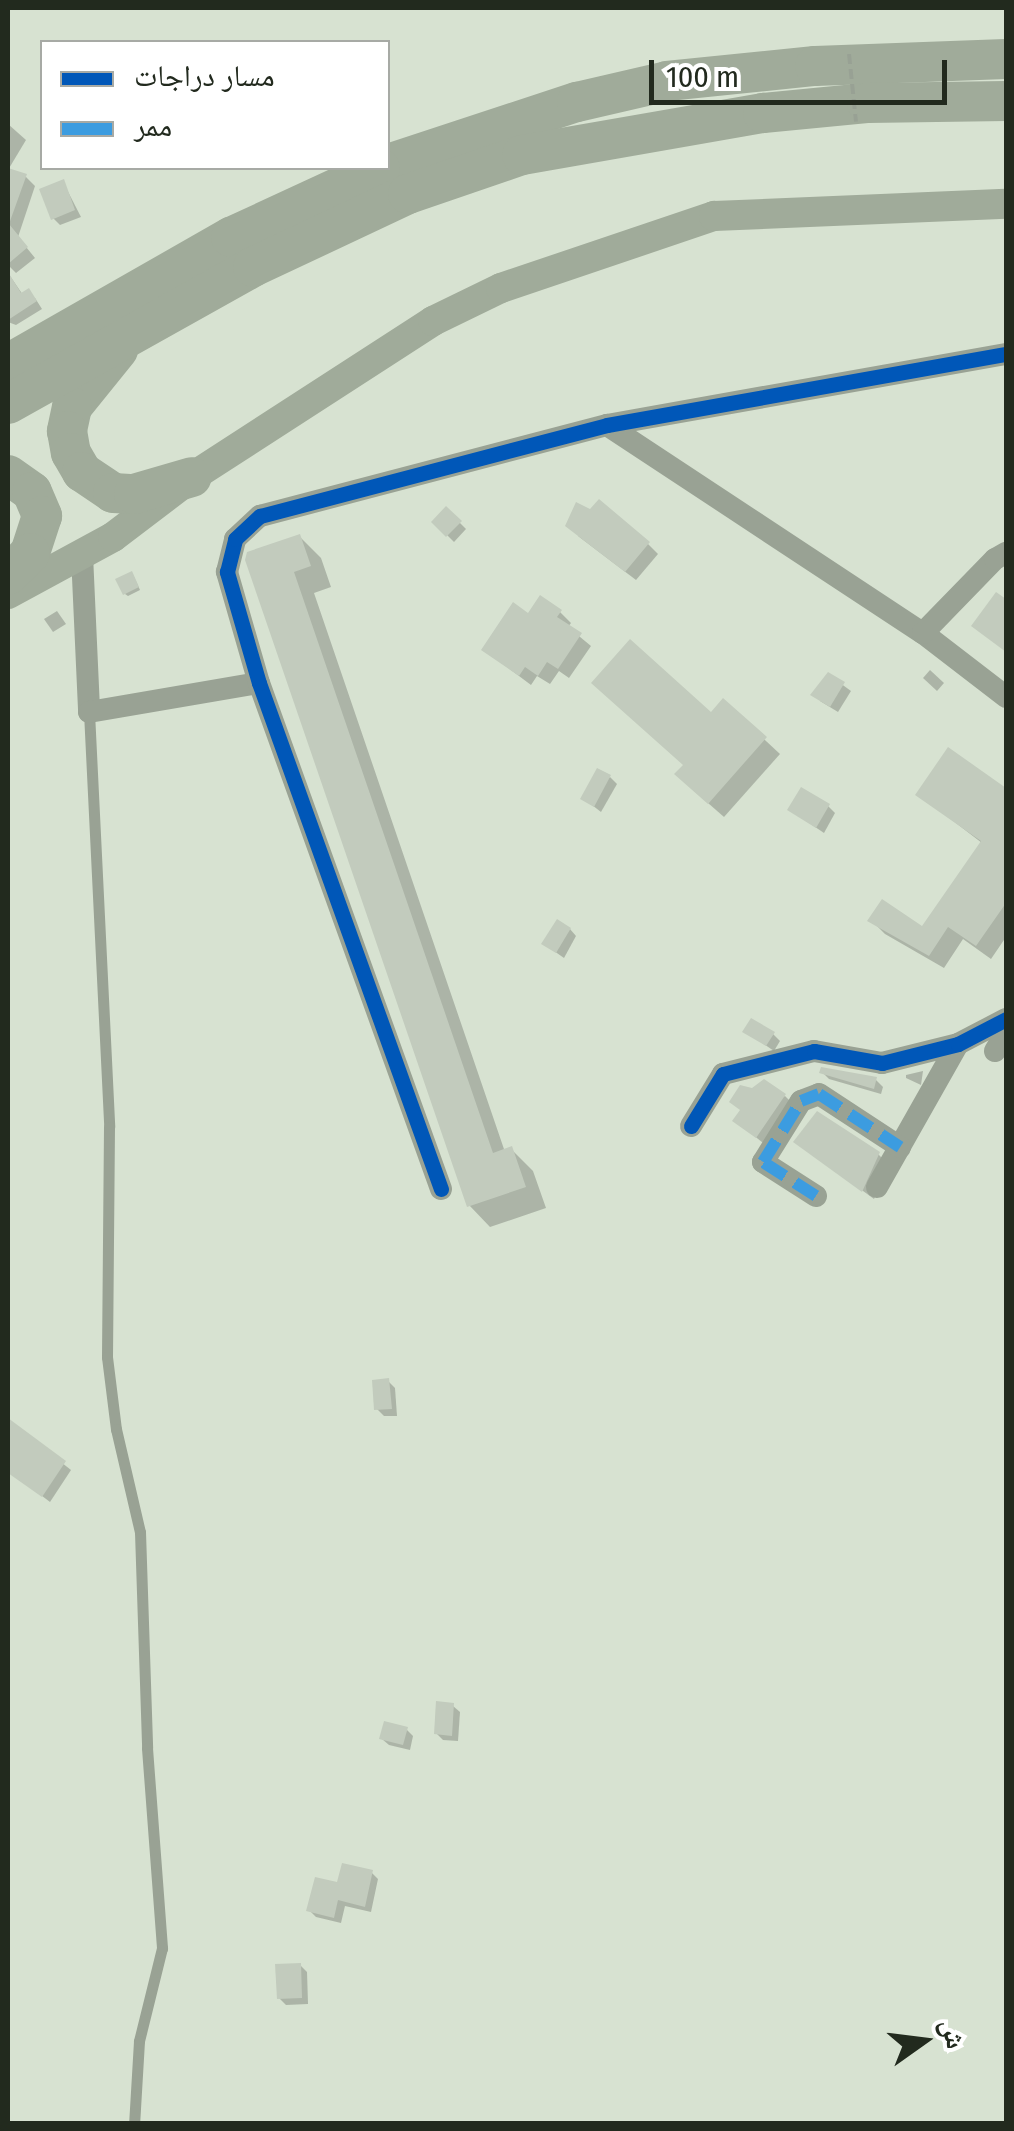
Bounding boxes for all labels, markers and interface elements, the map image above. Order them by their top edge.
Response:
legend [40,40,390,170]
scale bar [654,40,952,102]
text: مسار دراجات [134,58,275,94]
text: 100 m [666,59,739,95]
text: ممر [134,108,172,144]
north arrow [874,1991,974,2091]
text: ش [934,2015,973,2052]

